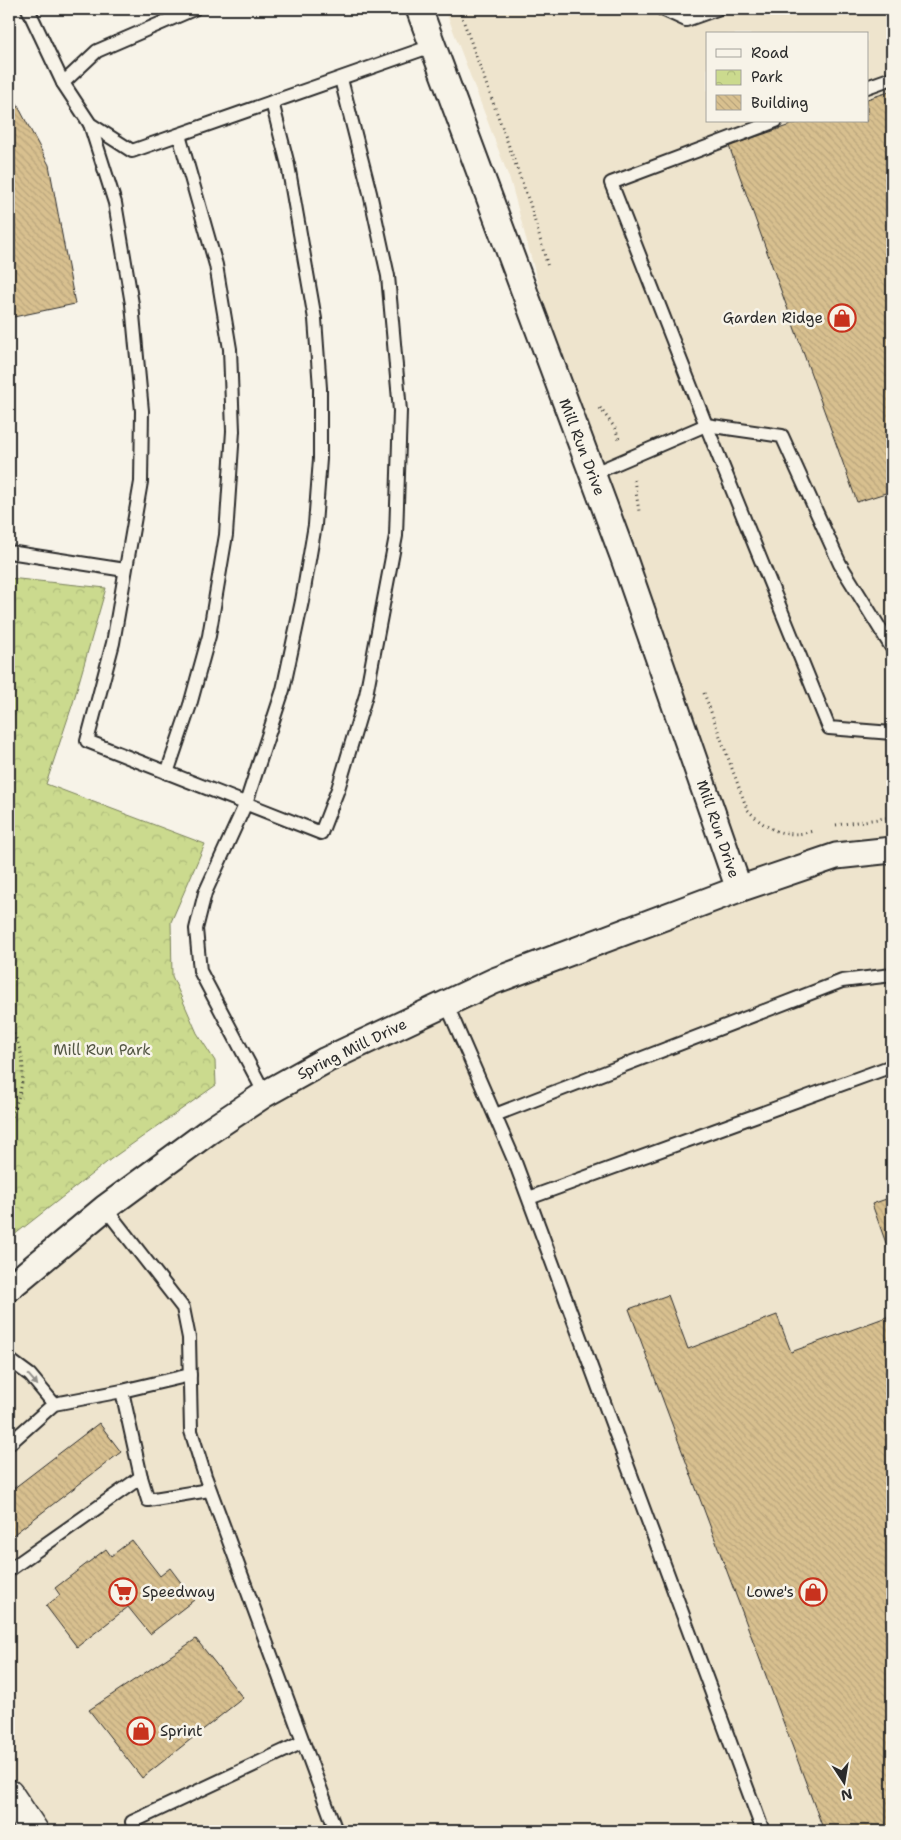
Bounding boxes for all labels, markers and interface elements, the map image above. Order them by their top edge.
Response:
legend [706,32,868,122]
text: Road [751,43,789,63]
text: Park [751,67,783,87]
text: Building [751,93,808,113]
shop icon: Garden Ridge [827,303,857,333]
place label: Garden Ridge [723,308,823,328]
street label: Mill Run Drive [554,396,610,498]
street label: Mill Run Drive [692,777,744,881]
street label: Spring Mill Drive [294,1014,410,1084]
park label: Mill Run Park [53,1040,151,1060]
one-way arrow [28,1373,39,1386]
supermarket icon: Speedway [108,1577,138,1607]
shop icon: Lowe's [798,1577,828,1607]
place label: Speedway [142,1582,215,1602]
place label: Lowe's [746,1582,794,1602]
shop icon: Sprint [126,1716,156,1746]
place label: Sprint [160,1721,203,1741]
north arrow [818,1758,868,1808]
text: N [839,1785,854,1805]

